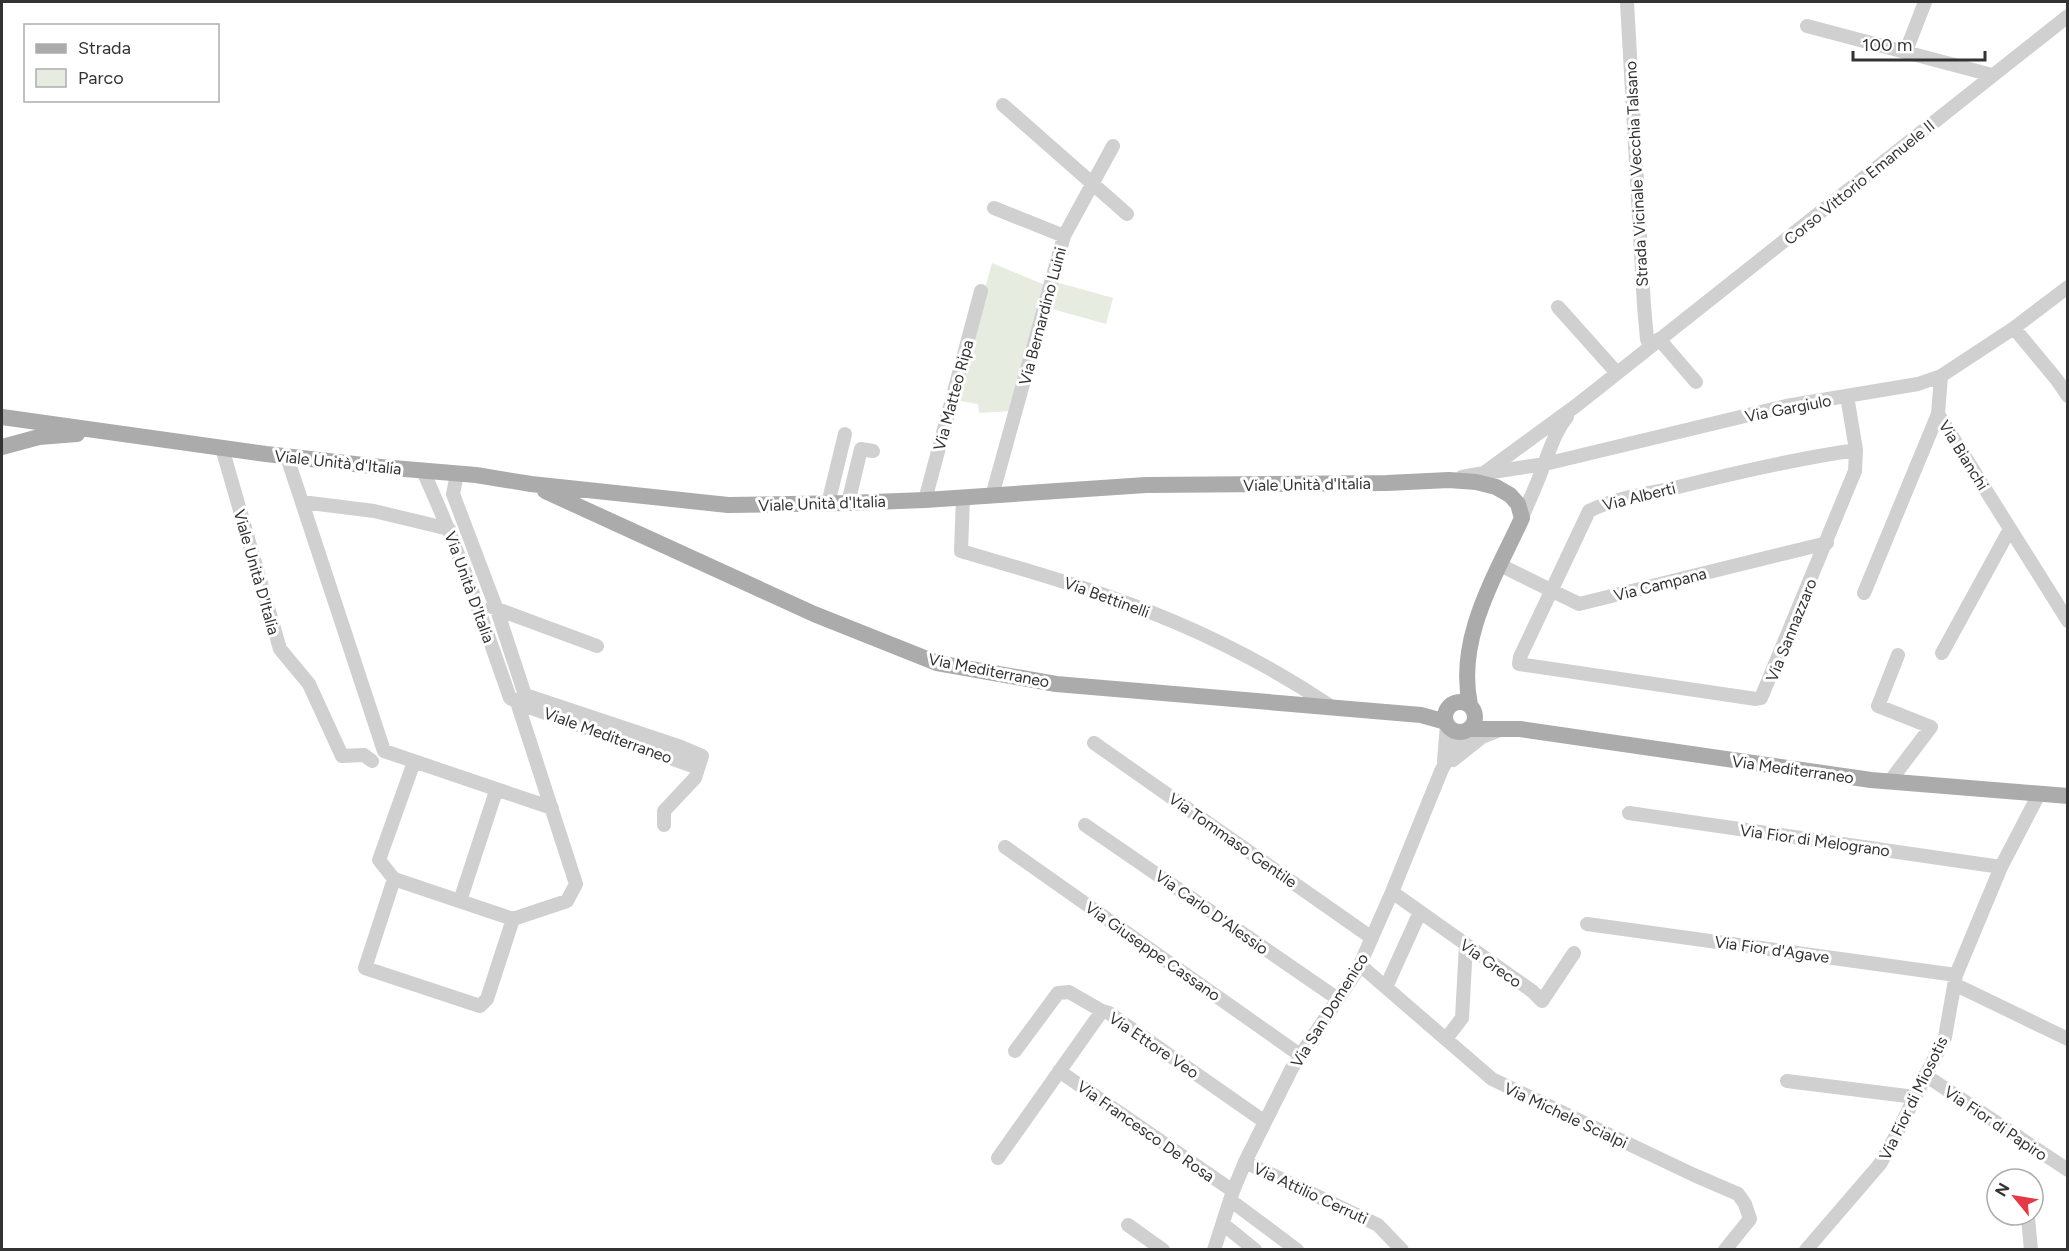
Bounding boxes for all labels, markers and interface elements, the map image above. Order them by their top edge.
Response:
legend [24,24,219,102]
scale bar [1853,24,1985,62]
text: 100 m [1862,34,1912,56]
text: Strada [78,37,131,59]
street label: Strada Vicinale Vecchia Talsano [1621,61,1652,287]
text: Parco [78,67,124,89]
street label: Corso Vittorio Emanuele II [1780,116,1938,249]
street label: Via Bernardino Luini [1015,245,1070,387]
street label: Via Matteo Ripa [930,338,977,453]
street label: Via Gargiulo [1743,391,1833,426]
street label: Via Bianchi [1935,417,1993,494]
street label: Viale Unità d'Italia [273,446,402,479]
street label: Viale Unità d'Italia [1243,474,1371,495]
street label: Via Alberti [1601,478,1678,515]
street label: Viale Unità d'Italia [758,492,886,515]
street label: Viale Unità D'Italia [230,507,283,637]
street label: Via Unità D'Italia [441,529,498,645]
street label: Via Campana [1612,564,1708,605]
street label: Via Bettinelli [1061,573,1152,622]
street label: Via Sannazzaro [1762,576,1821,685]
street label: Via Mediterraneo [927,649,1051,692]
street label: Viale Mediterraneo [541,703,675,768]
street label: Via Mediterraneo [1731,752,1855,787]
street label: Via Tommaso Gentile [1165,789,1301,892]
street label: Via Fior di Melograno [1739,821,1891,860]
street label: Via Carlo D'Alessio [1151,866,1272,959]
street label: Via Giuseppe Cassano [1082,898,1224,1005]
street label: Via Fior d'Agave [1713,932,1831,967]
street label: Via Greco [1456,935,1525,992]
street label: Via San Domenico [1287,950,1372,1071]
street label: Via Ettore Veo [1105,1008,1202,1082]
street label: Via Fior di Miosotis [1875,1033,1952,1163]
street label: Via Francesco De Rosa [1073,1077,1218,1186]
street label: Via Michele Scialpi [1501,1079,1630,1152]
street label: Via Fior di Papiro [1941,1082,2051,1165]
street label: Via Attilio Cerruti [1251,1159,1371,1228]
north arrow [1985,1167,2045,1227]
text: N [1991,1180,2014,1200]

